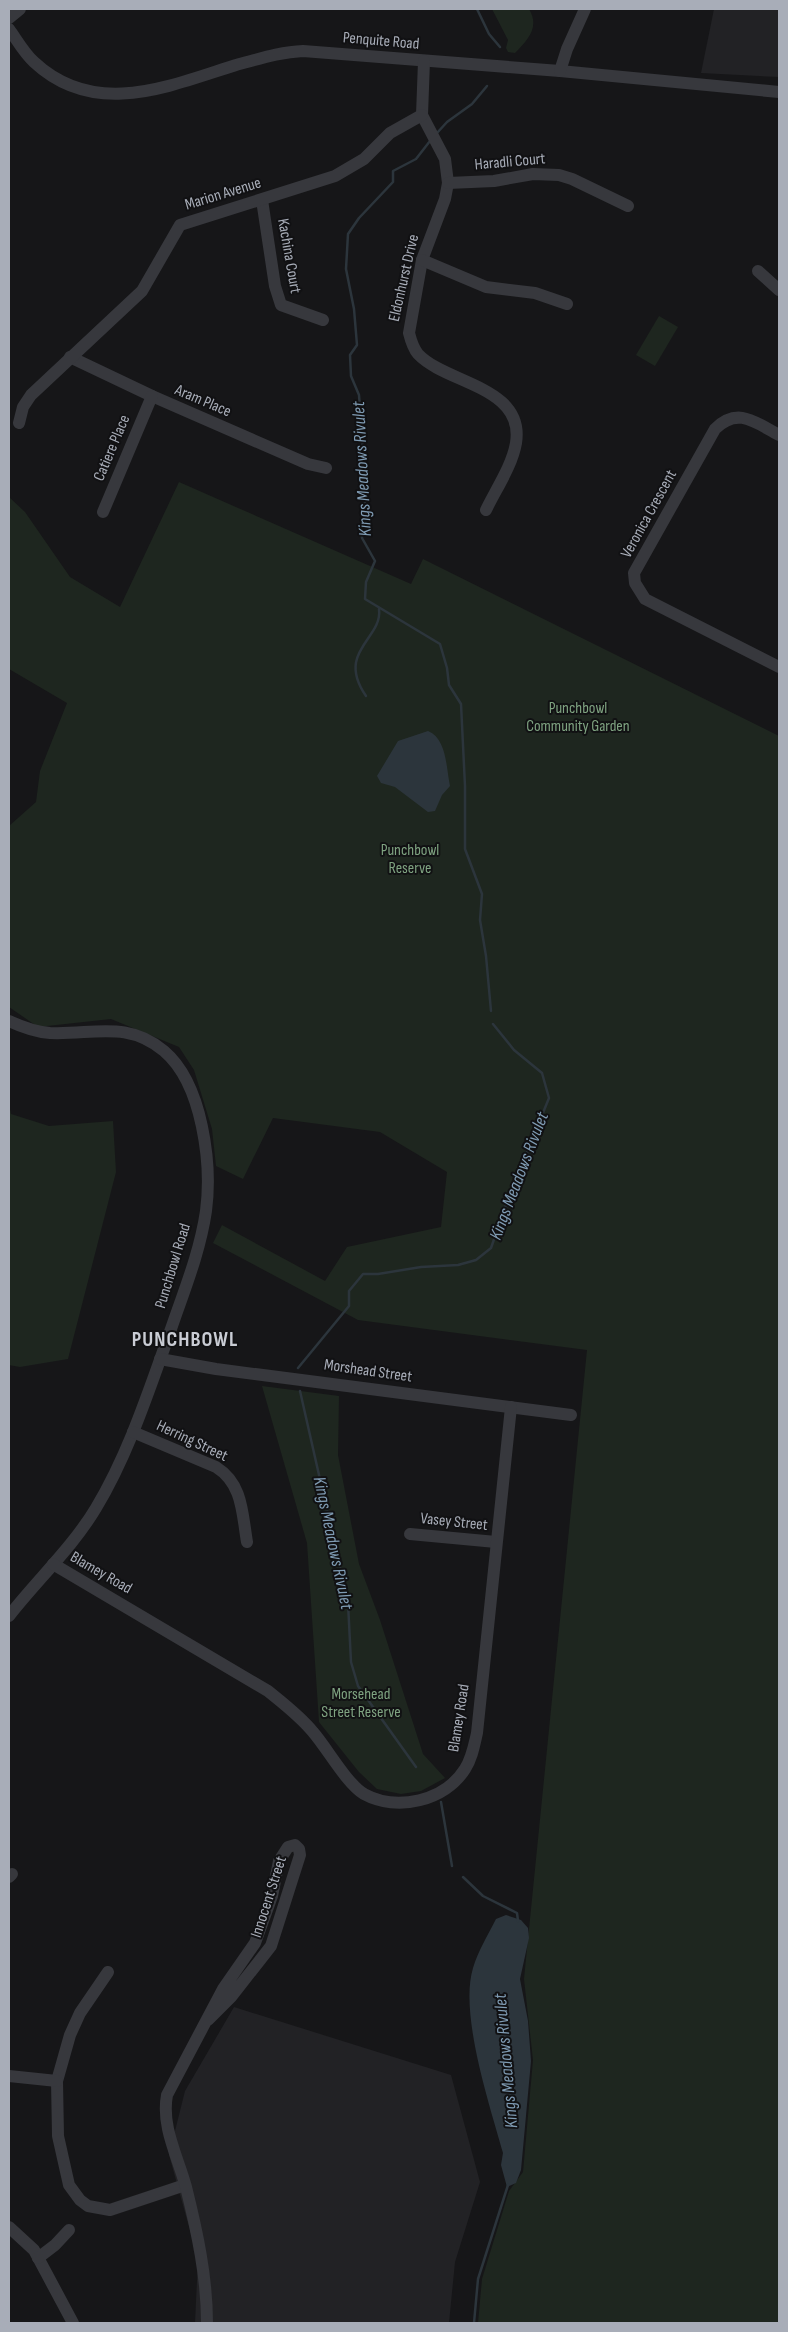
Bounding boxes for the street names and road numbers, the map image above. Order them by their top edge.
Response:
street label: Penquite Road [342,28,420,54]
street label: Haradli Court [474,149,546,175]
street label: Marion Avenue [183,173,263,215]
street label: Kachina Court [273,217,305,295]
street label: Eldonhurst Drive [385,233,423,323]
street label: Aram Place [171,380,234,421]
street label: Catiere Place [90,412,134,484]
street label: Veronica Crescent [617,467,681,561]
street label: Punchbowl Road [151,1221,195,1311]
street label: Morshead Street [323,1355,413,1387]
street label: Herring Street [153,1416,231,1466]
street label: Vasey Street [419,1509,489,1535]
street label: Blamey Road [67,1548,135,1598]
street label: Blamey Road [444,1683,474,1753]
street label: Innocent Street [247,1854,291,1940]

